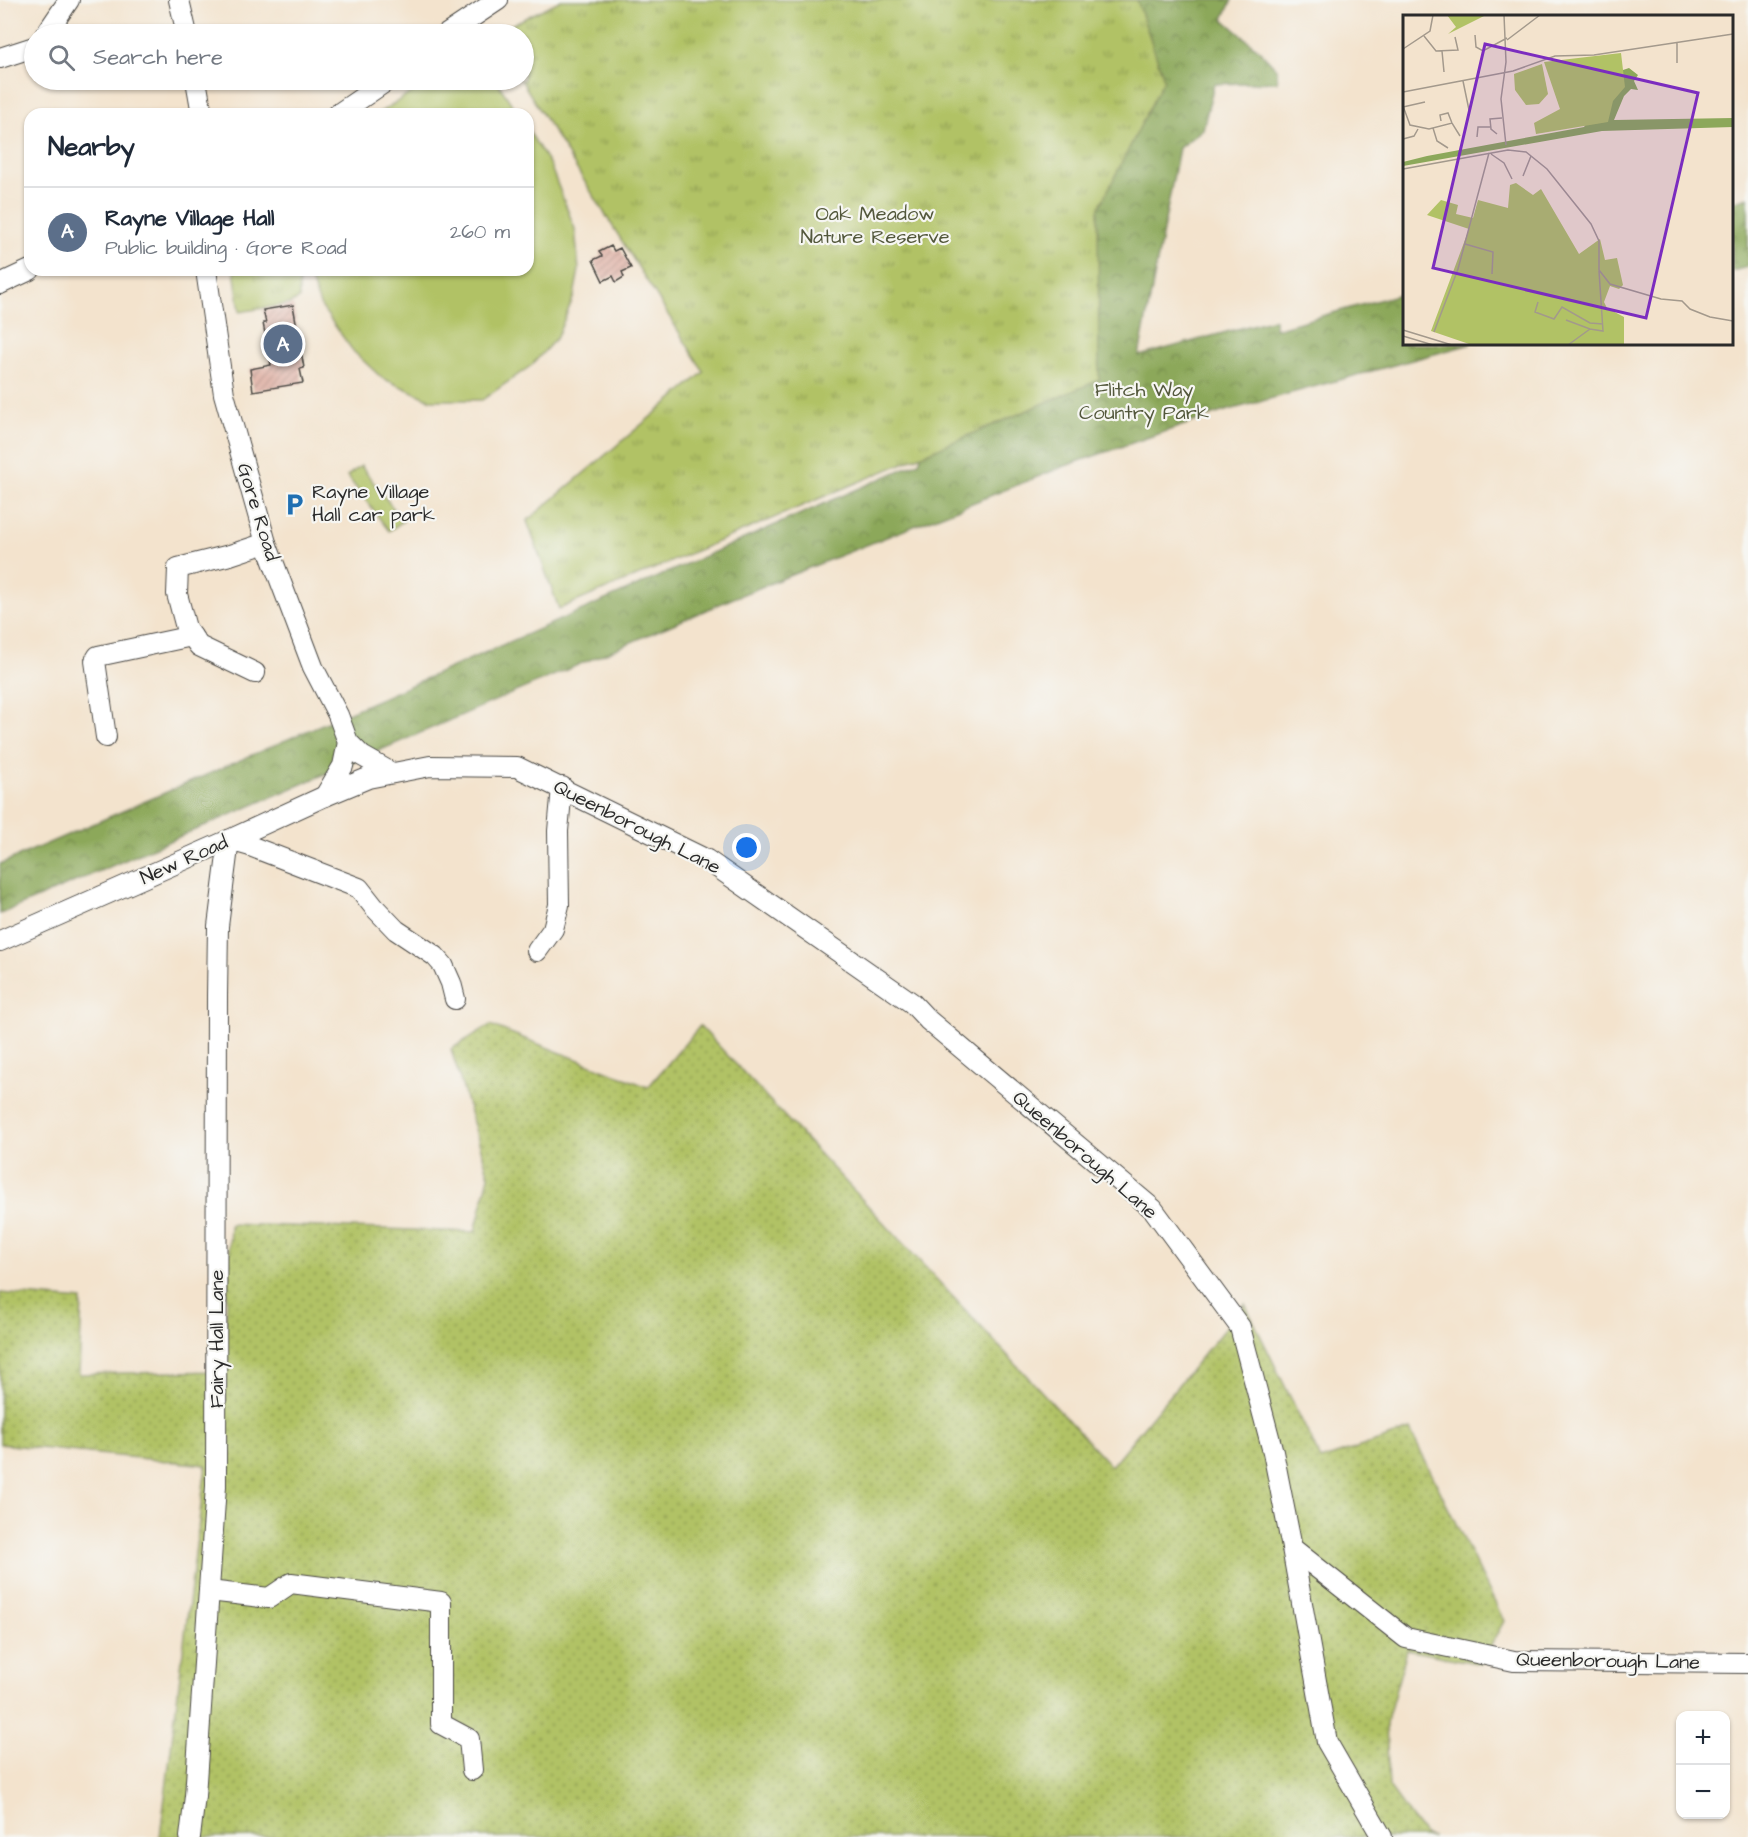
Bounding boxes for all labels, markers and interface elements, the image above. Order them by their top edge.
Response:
inset map [1403,15,1733,345]
search box [24,24,534,90]
icon: search [45,41,78,74]
text: Search here [93,42,223,73]
text: Nearby [48,129,135,165]
park label: Oak Meadow Nature Reserve [801,200,950,251]
text: Rayne Village Hall [105,203,274,234]
text: A [61,218,74,246]
text: 260 m [450,218,510,246]
text: Public building · Gore Road [105,234,347,262]
pin: A [264,322,302,366]
park label: Flitch Way Country Park [1079,376,1209,428]
street label: Gore Road [230,460,286,564]
place label: Rayne Village Hall car park [312,478,435,529]
parking icon: Rayne Village Hall car park [281,491,307,517]
street label: Queenborough Lane [548,773,726,882]
street label: New Road [136,828,232,892]
your location [732,833,761,862]
street label: Queenborough Lane [1006,1084,1164,1227]
street label: Fairy Hall Lane [203,1270,232,1408]
street label: Queenborough Lane [1516,1645,1700,1678]
map controls [1676,1711,1730,1819]
button: + [1676,1711,1730,1765]
button: − [1676,1765,1730,1819]

